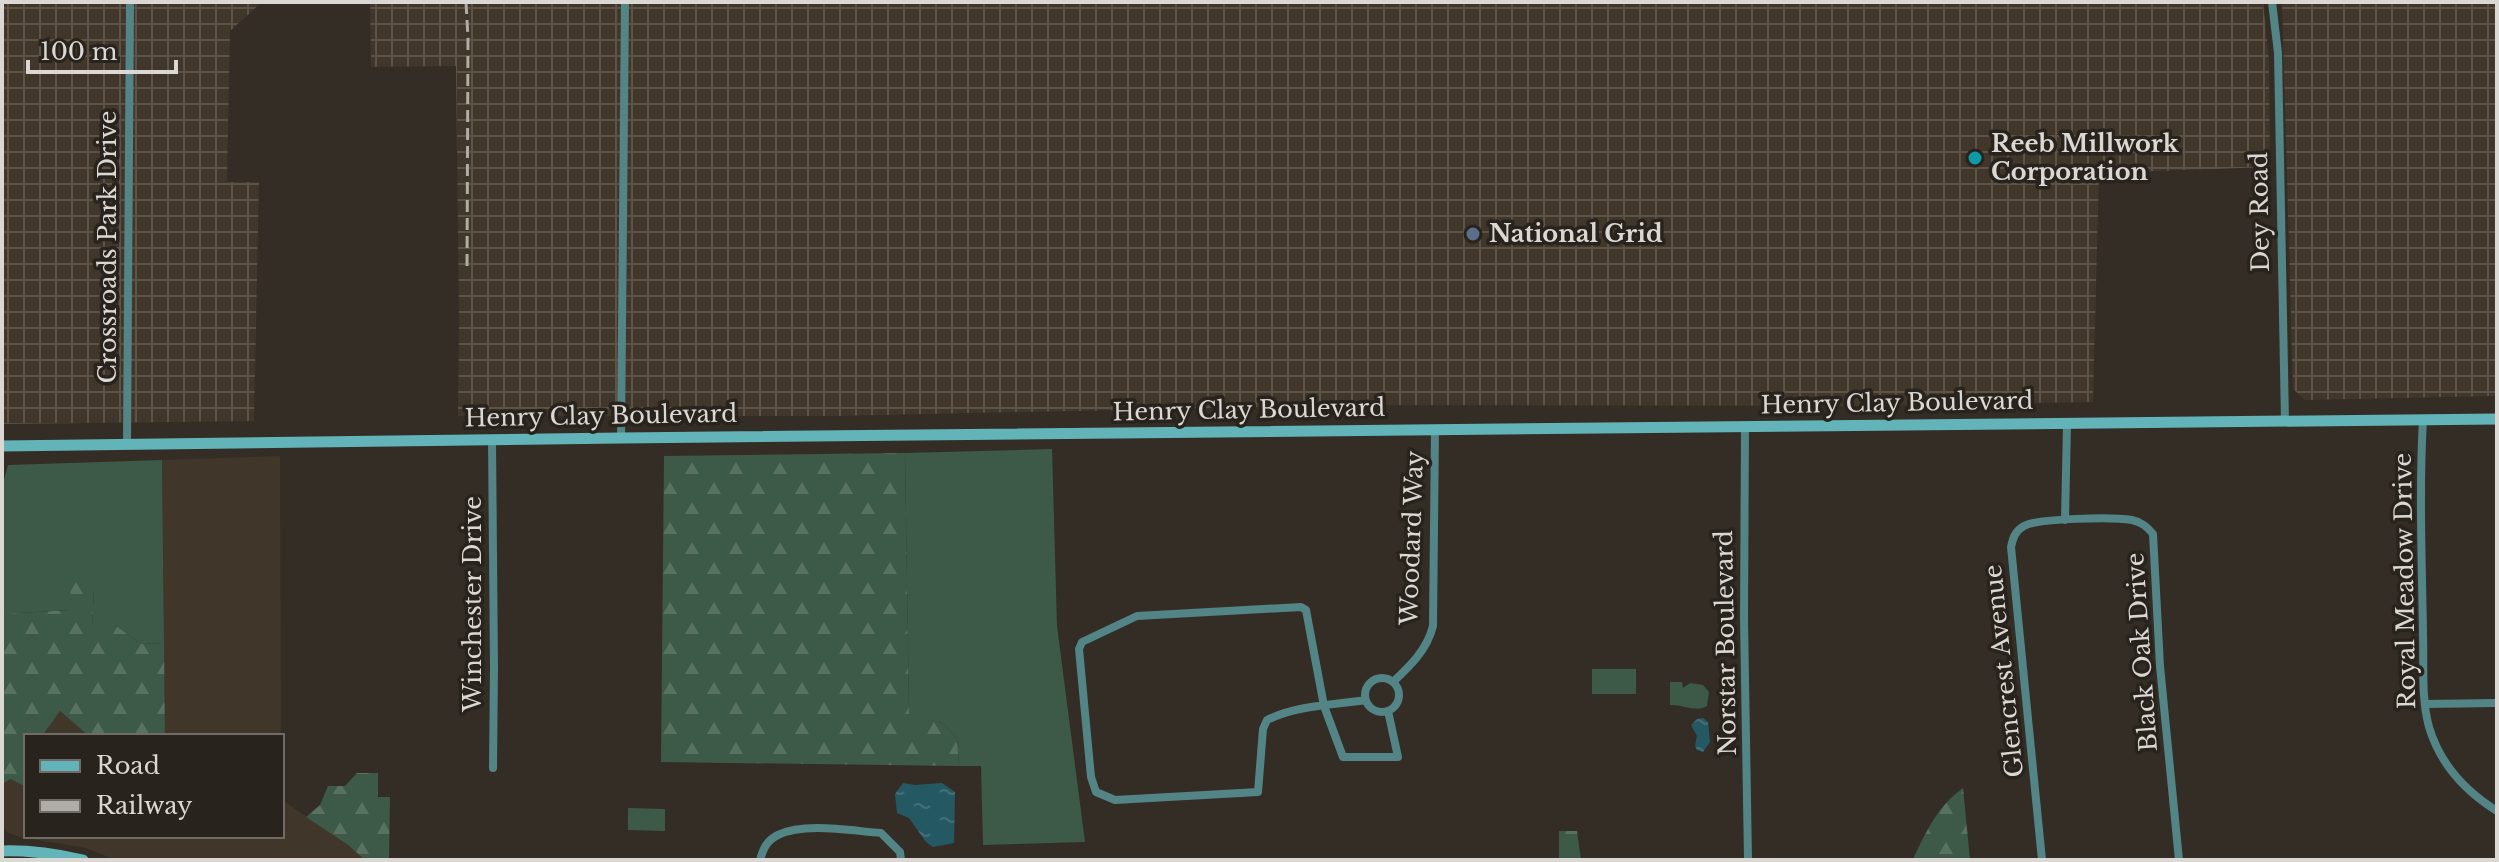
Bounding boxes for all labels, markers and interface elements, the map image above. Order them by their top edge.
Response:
scale bar [28,24,176,74]
text: 100 m [40,37,118,66]
street label: Crossroads Park Drive [93,111,122,383]
place label: Reeb Millwork Corporation [1991,129,2180,186]
marker: Reeb Millwork Corporation [1966,149,1984,167]
street label: Dey Road [2244,152,2275,272]
place label: National Grid [1489,219,1663,248]
marker: National Grid [1464,225,1482,243]
street label: Henry Clay Boulevard [1760,386,2034,419]
street label: Henry Clay Boulevard [1112,393,1386,426]
street label: Henry Clay Boulevard [464,399,738,432]
street label: Woodard Way [1394,449,1429,627]
street label: Royal Meadow Drive [2388,453,2421,709]
street label: Winchester Drive [458,496,487,713]
street label: Norstar Boulevard [1709,530,1742,756]
street label: Black Oak Drive [2120,552,2163,753]
street label: Glencrest Avenue [1978,563,2029,779]
legend [24,734,284,838]
text: Road [96,751,160,780]
text: Railway [96,791,193,820]

